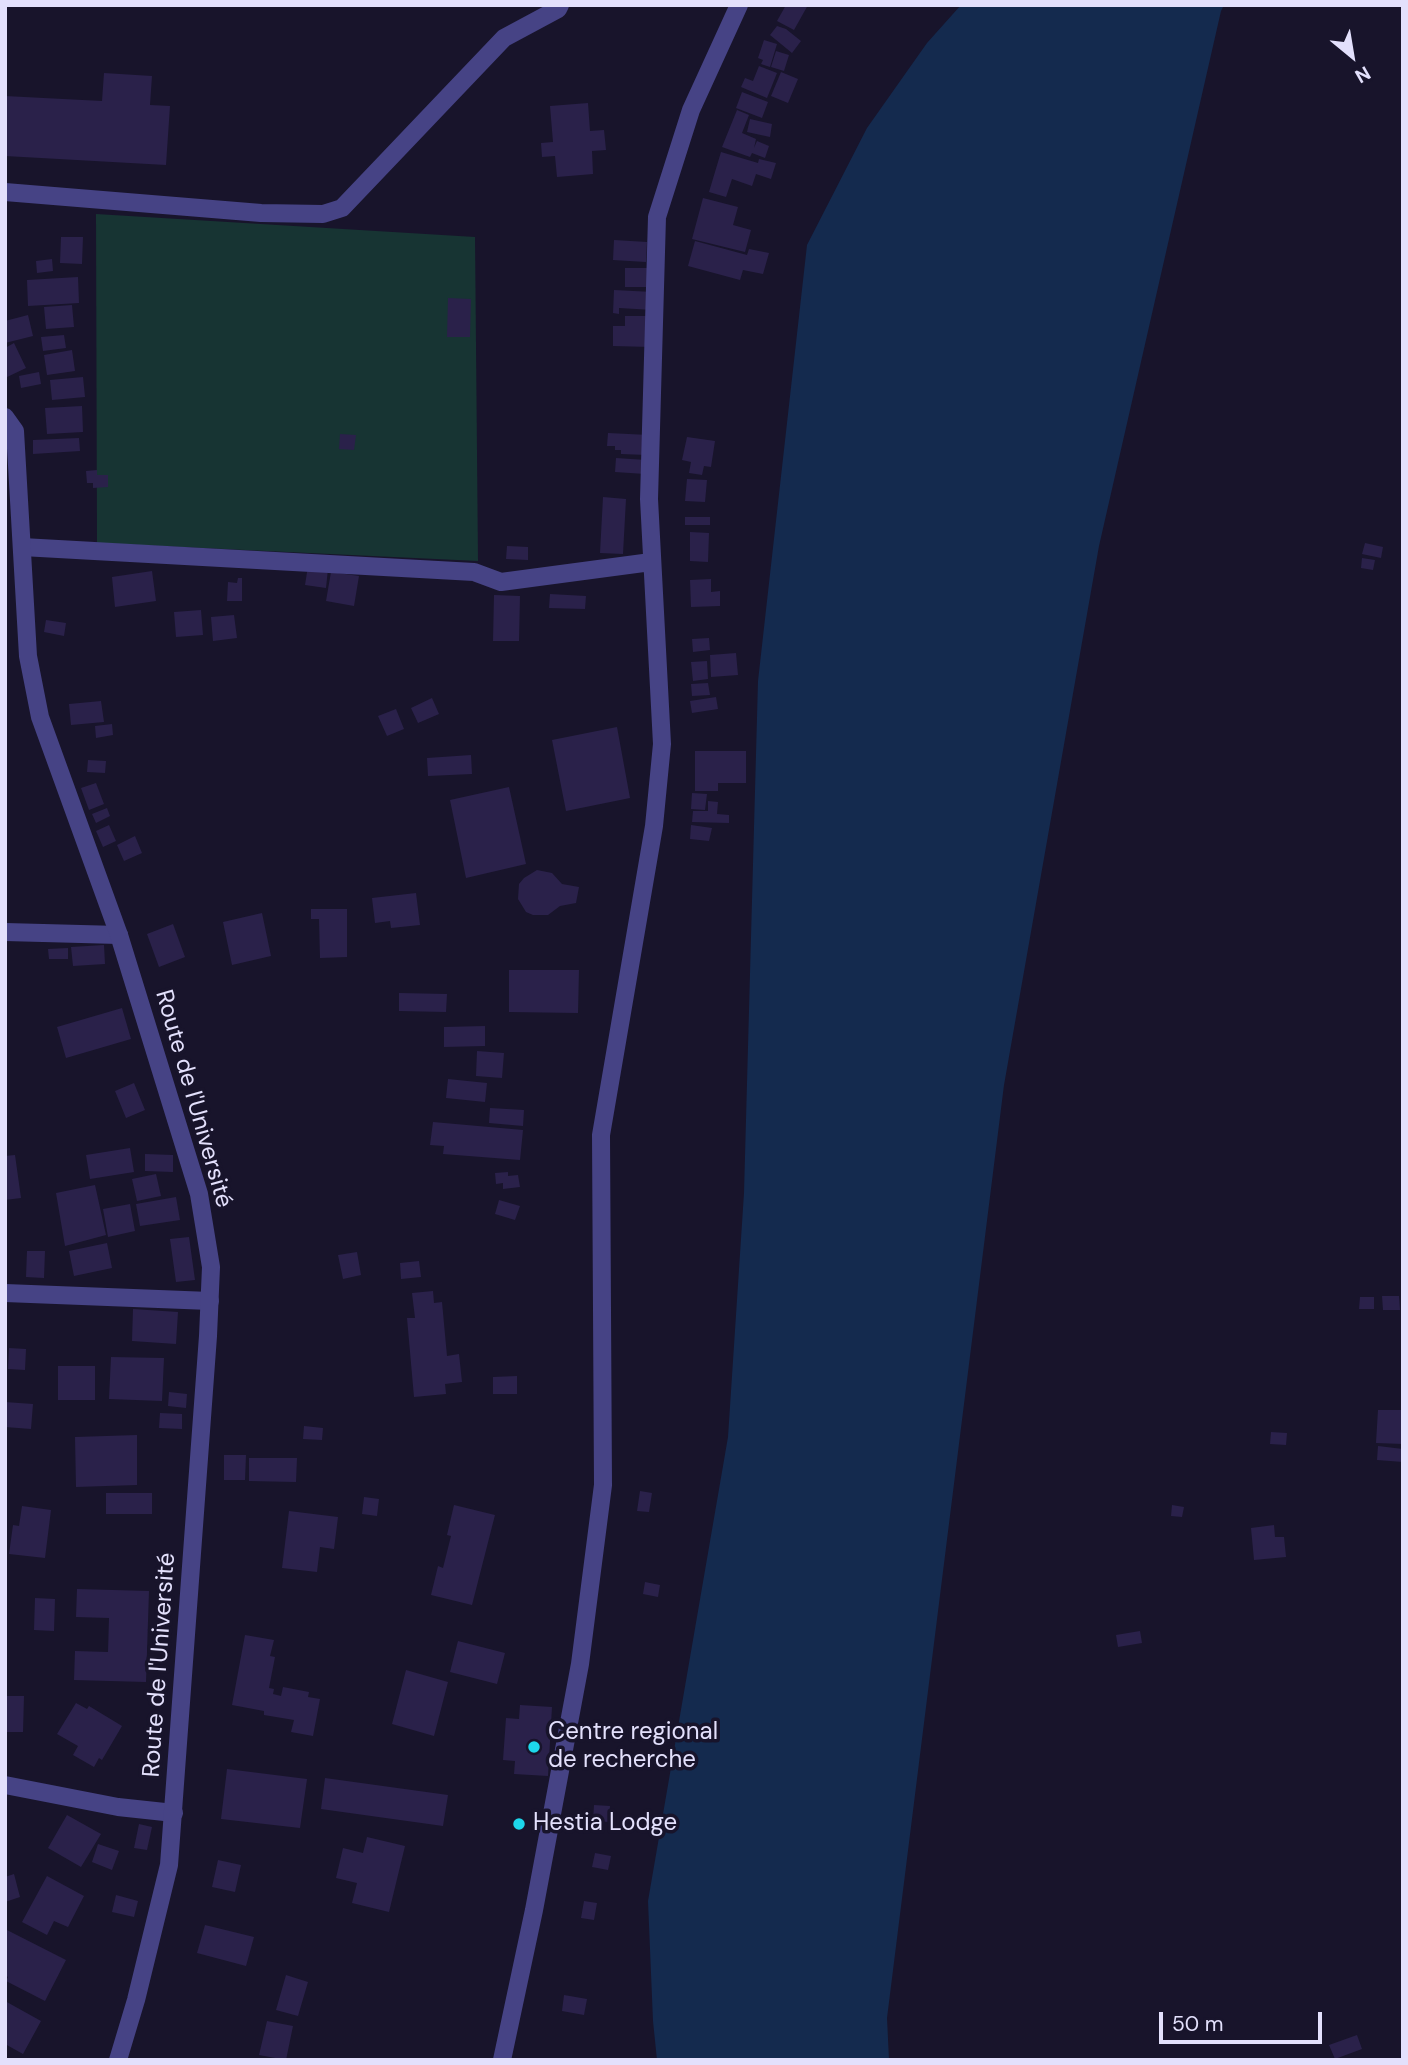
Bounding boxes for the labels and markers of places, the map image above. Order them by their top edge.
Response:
place label: Centre regional de recherche [548,1719,718,1775]
marker: Centre regional de recherche [526,1739,542,1755]
place label: Hestia Lodge [533,1810,677,1838]
marker: Hestia Lodge [511,1816,527,1832]

